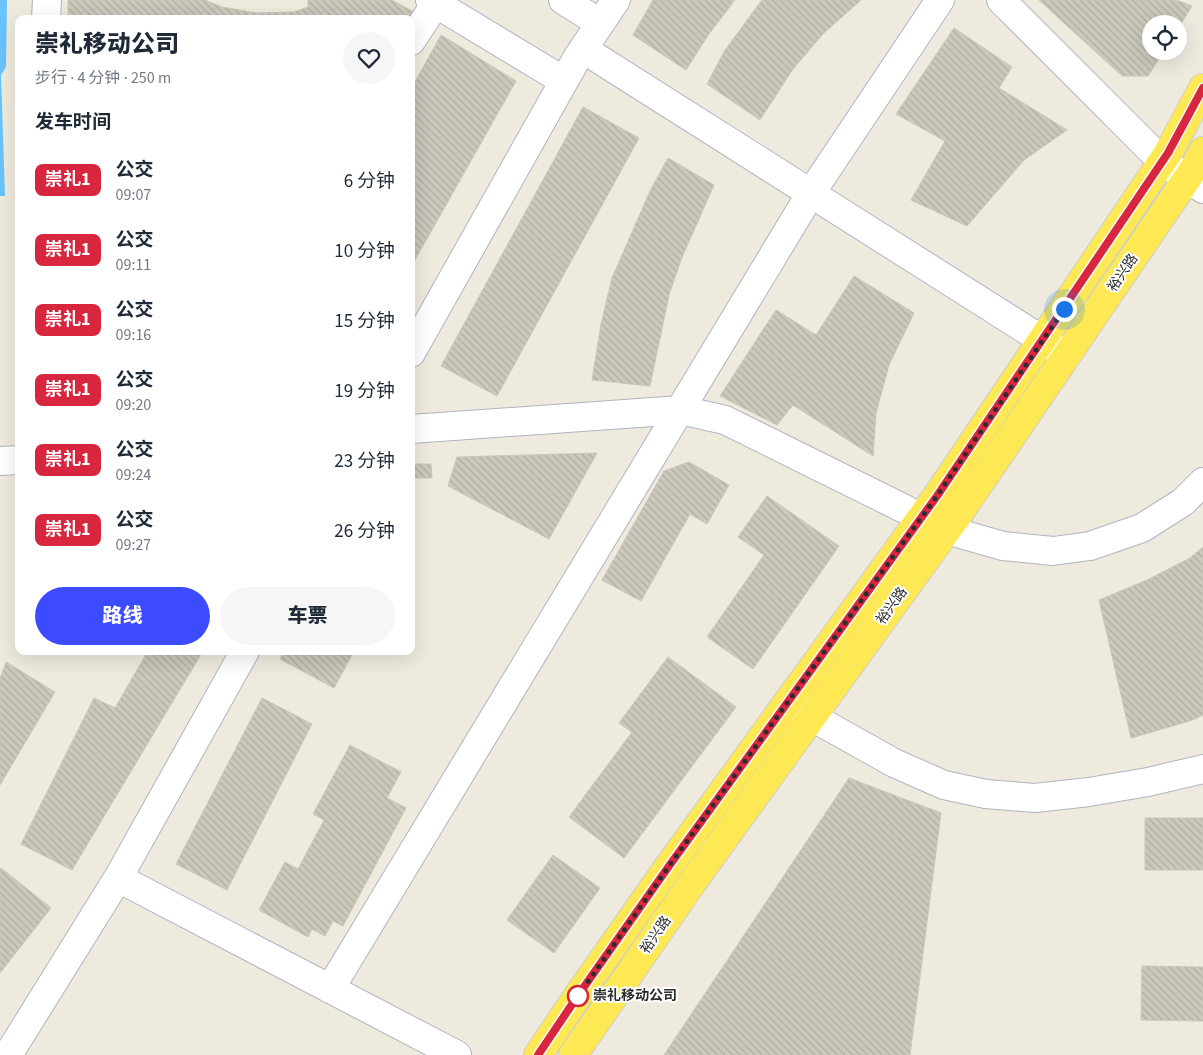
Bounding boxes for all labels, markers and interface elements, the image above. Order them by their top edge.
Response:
map controls [1142,15,1187,60]
button: locate [1142,15,1187,60]
text: 崇礼移动公司 [35,27,179,62]
button: heart [343,32,395,84]
text: 步行 · 4 分钟 · 250 m [35,67,171,89]
text: 发车时间 [35,109,111,136]
text: 公交 [116,157,154,184]
text: 崇礼1 [45,167,91,192]
text: 6 分钟 [344,168,395,195]
text: 09:07 [116,184,151,206]
text: 公交 [116,227,154,254]
text: 崇礼1 [45,237,91,262]
text: 10 分钟 [334,238,395,265]
street label: 裕兴路 [1103,250,1143,296]
text: 09:11 [116,254,151,276]
text: 公交 [116,297,154,324]
your location [1052,297,1077,322]
text: 崇礼1 [45,307,91,332]
text: 15 分钟 [334,308,395,335]
text: 09:16 [116,324,151,346]
text: 公交 [116,367,154,394]
text: 崇礼1 [45,377,91,402]
text: 19 分钟 [334,378,395,405]
text: 09:20 [116,394,151,416]
text: 公交 [116,437,154,464]
text: 崇礼1 [45,447,91,472]
text: 23 分钟 [334,448,395,475]
text: 09:24 [116,464,151,486]
text: 公交 [116,507,154,534]
text: 崇礼1 [45,517,91,542]
text: 26 分钟 [334,518,395,545]
text: 09:27 [116,534,151,556]
street label: 裕兴路 [872,583,912,629]
button: 路线 [35,587,210,645]
button: 车票 [220,587,395,645]
street label: 裕兴路 [636,912,676,958]
marker: 崇礼移动公司 [567,985,589,1007]
place label: 崇礼移动公司 [593,986,677,1006]

